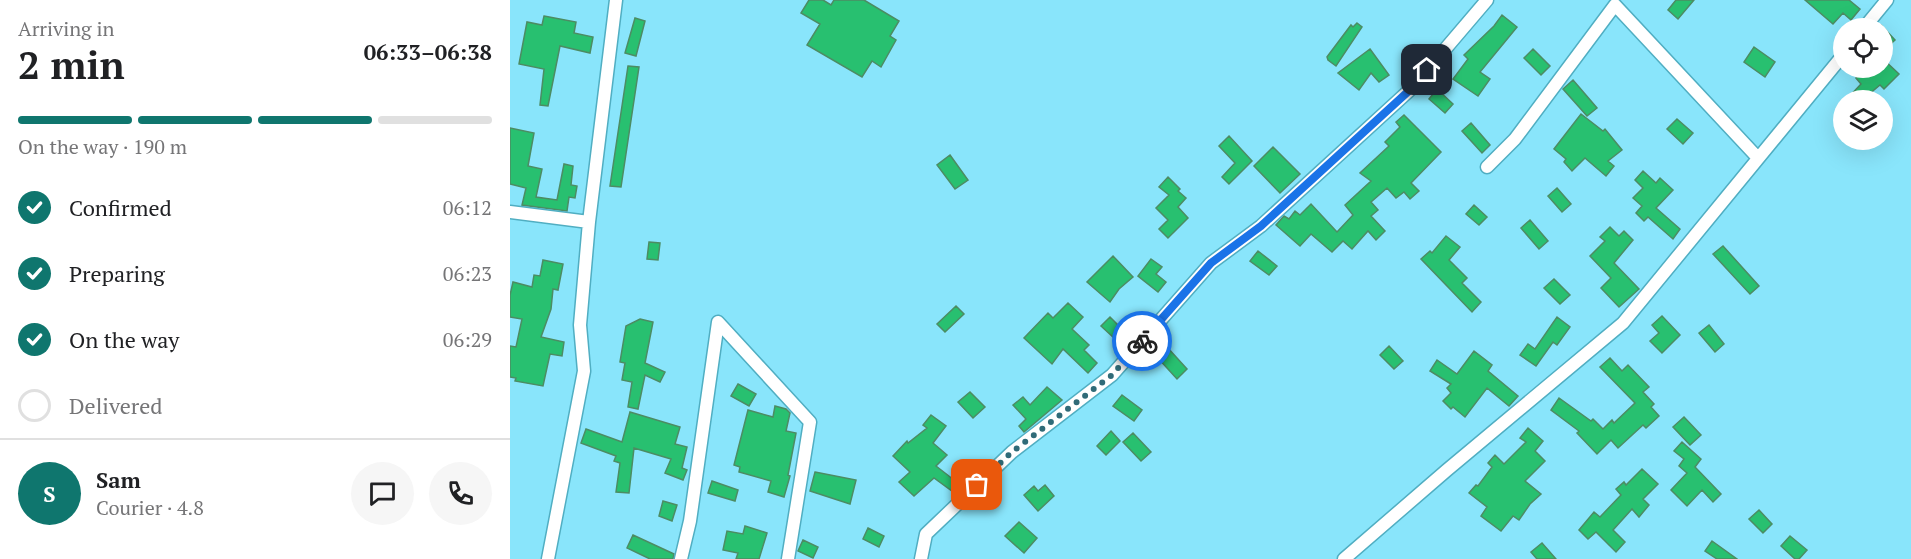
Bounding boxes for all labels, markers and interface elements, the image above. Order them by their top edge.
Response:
text: Arriving in [18,15,114,42]
map controls [1833,18,1893,150]
button: locate [1833,18,1893,78]
text: 06:33–06:38 [364,37,492,66]
text: 2 min [18,38,125,90]
pin [1401,44,1452,95]
icon: home [1410,53,1443,86]
button: layers [1833,90,1893,150]
text: On the way · 190 m [18,133,187,160]
icon: check [18,191,51,224]
text: Confirmed [69,193,172,222]
text: 06:12 [443,194,492,221]
icon: check [18,257,51,290]
text: Preparing [69,259,165,288]
text: 06:23 [443,260,492,287]
courier [1112,311,1172,371]
icon: check [18,323,51,356]
text: On the way [69,325,179,354]
icon: bike [1126,325,1159,358]
text: 06:29 [443,326,492,353]
text: Delivered [69,391,162,420]
pin [951,459,1002,510]
button: chat [351,462,414,525]
button: phone [429,462,492,525]
text: Sam [96,465,141,494]
icon: bag [960,468,993,501]
text: S [43,479,56,508]
text: Courier · 4.8 [96,494,204,521]

